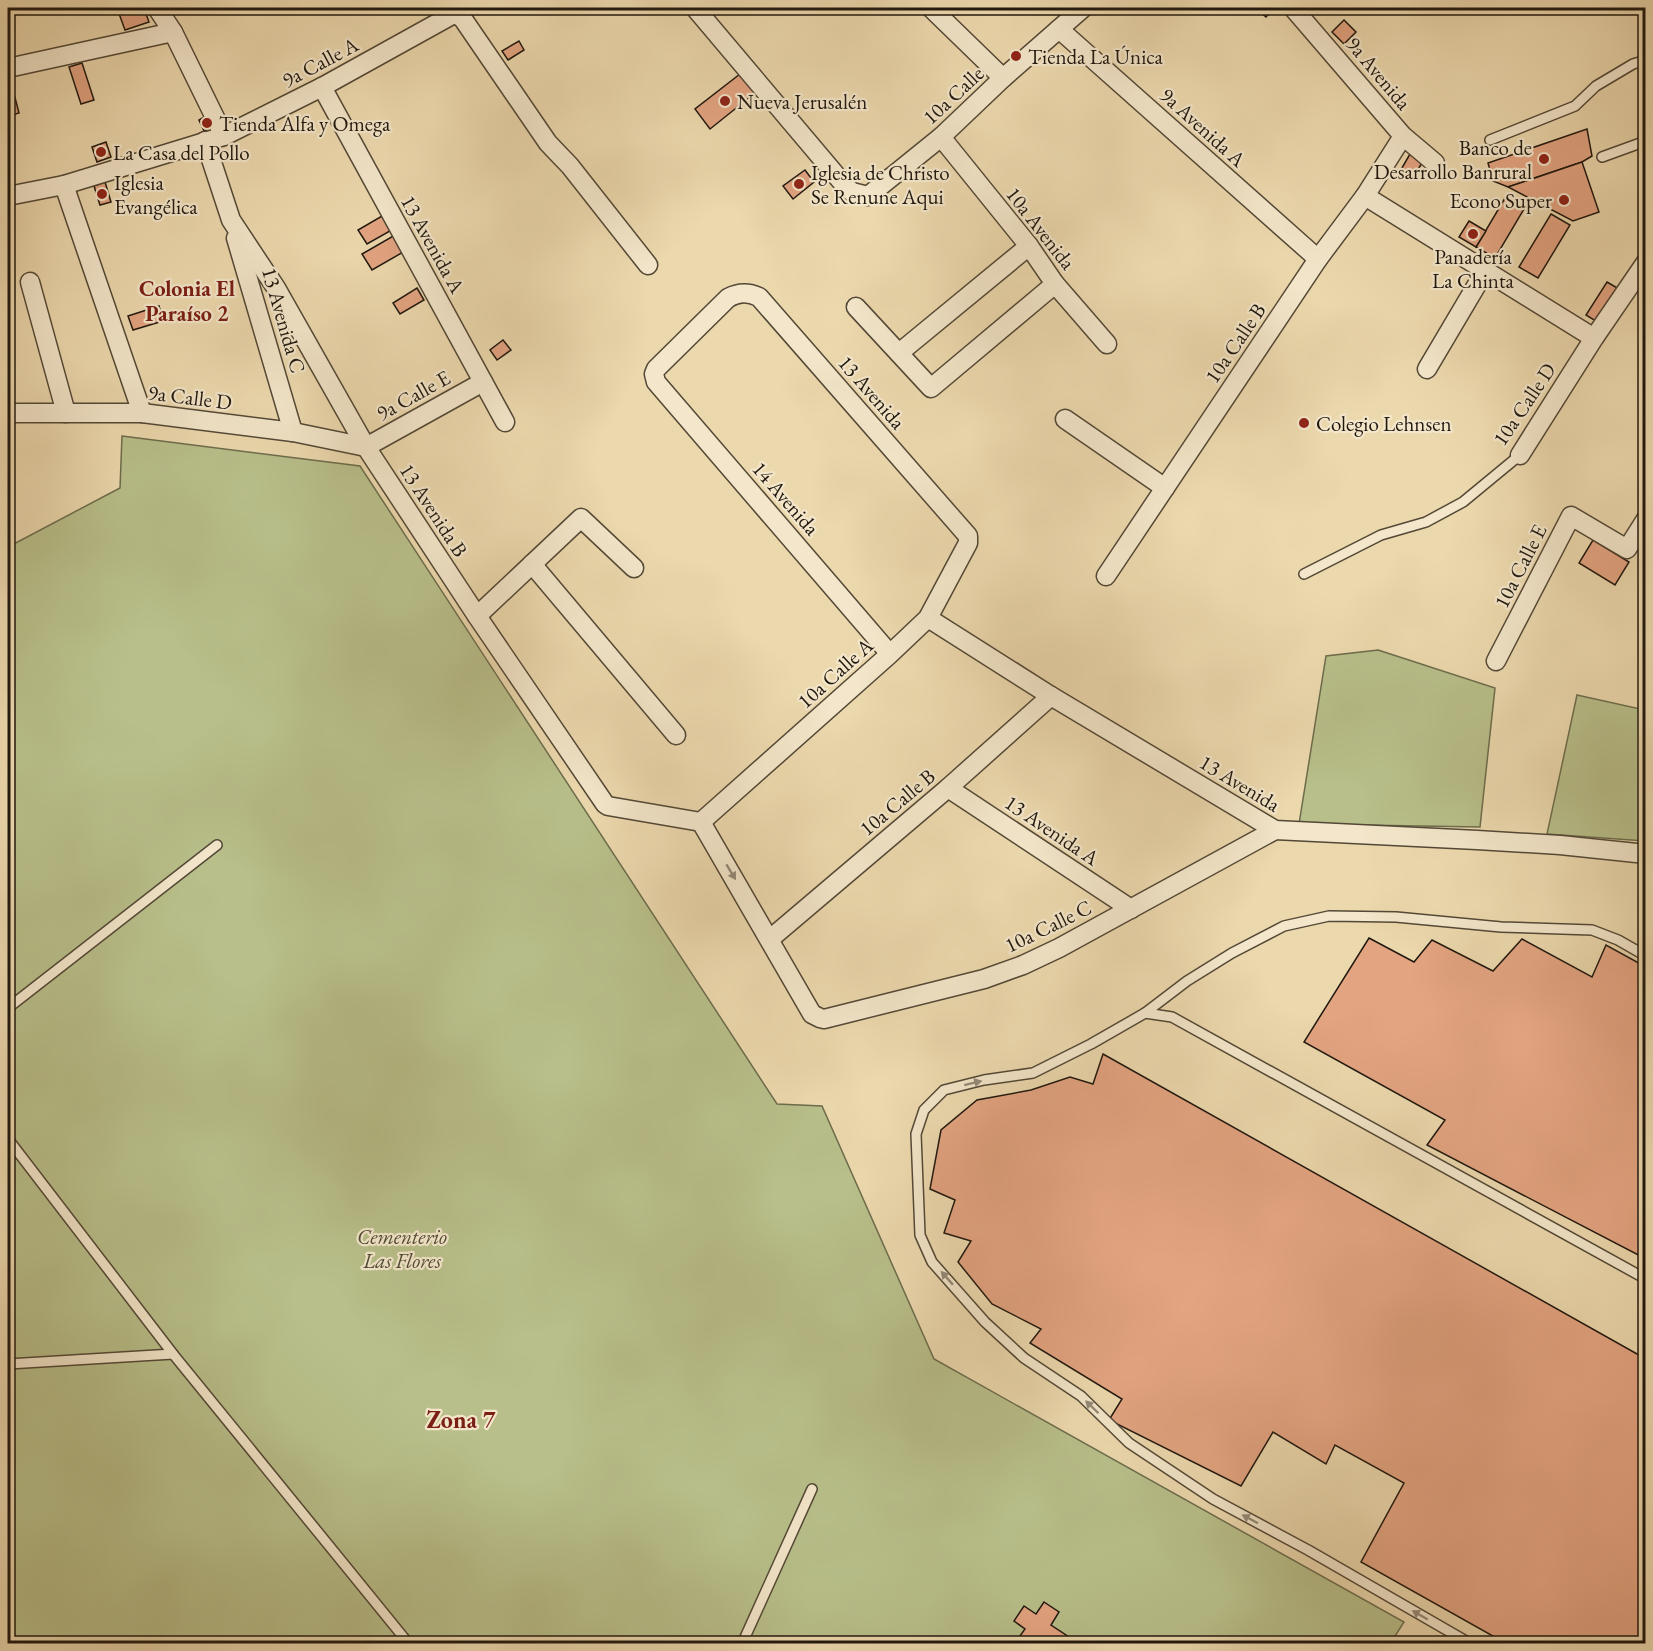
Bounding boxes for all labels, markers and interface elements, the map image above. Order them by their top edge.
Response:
street label: 9a Calle A [277,30,363,93]
street label: 9a Avenida [1340,31,1418,116]
place label: Tienda La Única [1028,43,1164,70]
marker: Tienda La Única [1009,49,1023,63]
street label: 10a Calle [917,60,989,130]
street label: 9a Avenida A [1154,81,1252,173]
place label: Nueva Jerusalén [737,88,867,115]
marker: Nueva Jerusalén [718,94,732,108]
place label: Tienda Alfa y Omega [219,110,391,137]
marker: Tienda Alfa y Omega [200,116,214,130]
place label: Banco de Desarrollo Banrural [1374,134,1532,185]
place label: La Casa del Pollo [113,139,250,166]
marker: La Casa del Pollo [94,145,108,159]
marker: Banco de Desarrollo Banrural [1537,152,1551,166]
place label: Iglesia de Christo Se Renune Aqui [811,159,950,210]
place label: Iglesia Evangélica [114,169,198,220]
marker: Iglesia de Christo Se Renune Aqui [792,177,806,191]
street label: 10a Avenida [1000,181,1082,275]
marker: Iglesia Evangélica [95,187,109,201]
place label: Econo Super [1450,187,1552,214]
street label: 13 Avenida A [395,190,471,298]
marker: Econo Super [1557,193,1571,207]
marker: Panadería La Chinta [1466,227,1480,241]
place label: Panadería La Chinta [1432,243,1515,294]
street label: 13 Avenida C [256,264,312,376]
district label: Colonia El Paraíso 2 [139,274,235,328]
street label: 10a Calle B [1198,298,1272,388]
street label: 13 Avenida [832,349,912,435]
street label: 10a Calle D [1486,357,1562,451]
street label: 9a Calle E [371,364,455,426]
street label: 9a Calle D [147,378,234,416]
place label: Colegio Lehnsen [1316,410,1452,437]
marker: Colegio Lehnsen [1297,416,1311,430]
street label: 14 Avenida [746,455,826,541]
street label: 13 Avenida B [394,458,474,562]
street label: 10a Calle E [1487,519,1553,612]
street label: 10a Calle A [791,632,879,714]
street label: 13 Avenida [1195,748,1286,818]
street label: 10a Calle B [854,762,940,842]
street label: 13 Avenida A [1000,789,1105,872]
one-way arrow [725,864,736,880]
street label: 10a Calle C [1000,893,1096,959]
one-way arrow [964,1078,982,1087]
park label: Cementerio Las Flores [357,1223,447,1274]
one-way arrow [941,1271,954,1286]
one-way arrow [1084,1400,1099,1414]
district label: Zona 7 [427,1404,496,1435]
one-way arrow [1241,1514,1258,1524]
one-way arrow [1411,1610,1428,1620]

